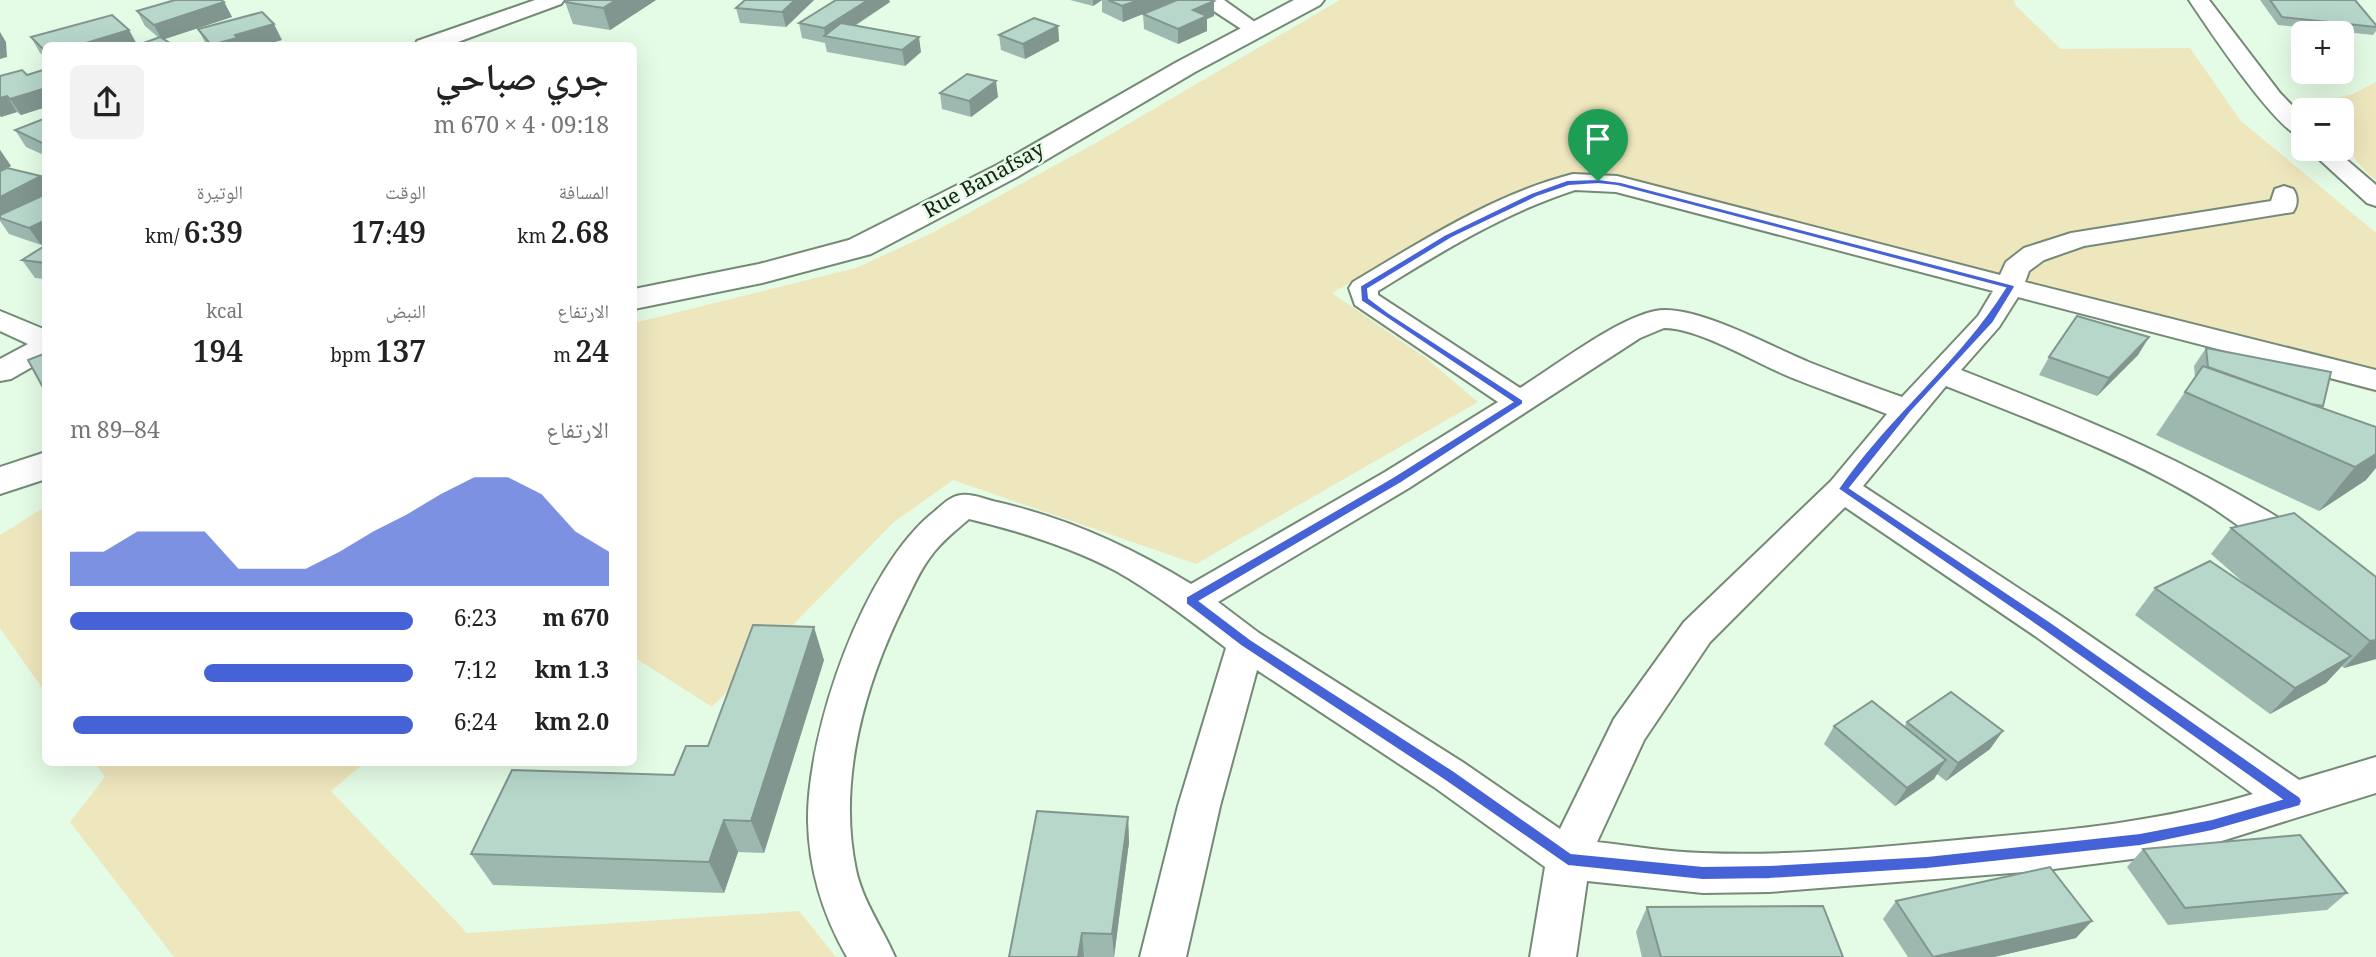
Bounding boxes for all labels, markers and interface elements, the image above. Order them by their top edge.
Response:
map controls [2291,21,2354,161]
button: + [2291,21,2354,84]
text: جري صباحي [435,49,609,114]
button: share [70,65,144,139]
button: − [2291,98,2354,161]
text: 09:18 · 4 × 670 m [434,108,609,148]
pin [1568,109,1628,181]
icon: arrive [1579,120,1617,158]
street label: Rue Banafsay [918,134,1052,230]
text: الوتيرة [197,179,243,211]
text: الوقت [385,179,426,211]
text: المسافة [559,179,609,211]
text: 6:39 [184,211,243,262]
text: 17:49 [351,211,426,262]
text: 2.68 [551,211,609,262]
text: /km [145,223,184,255]
text: km [517,223,551,255]
text: kcal [206,298,243,330]
text: النبض [385,298,426,330]
text: الارتفاع [557,298,609,330]
text: 194 [193,330,243,381]
text: 137 [376,330,426,381]
text: 24 [575,330,609,381]
text: bpm [330,342,376,374]
text: m [553,342,575,374]
text: 84–89 m [70,413,160,453]
text: الارتفاع [546,413,609,453]
text: 6:23 [454,601,497,641]
text: 670 m [543,601,609,641]
text: 7:12 [454,653,497,693]
text: 1.3 km [535,653,609,693]
text: 6:24 [454,705,497,745]
text: 2.0 km [535,705,609,745]

